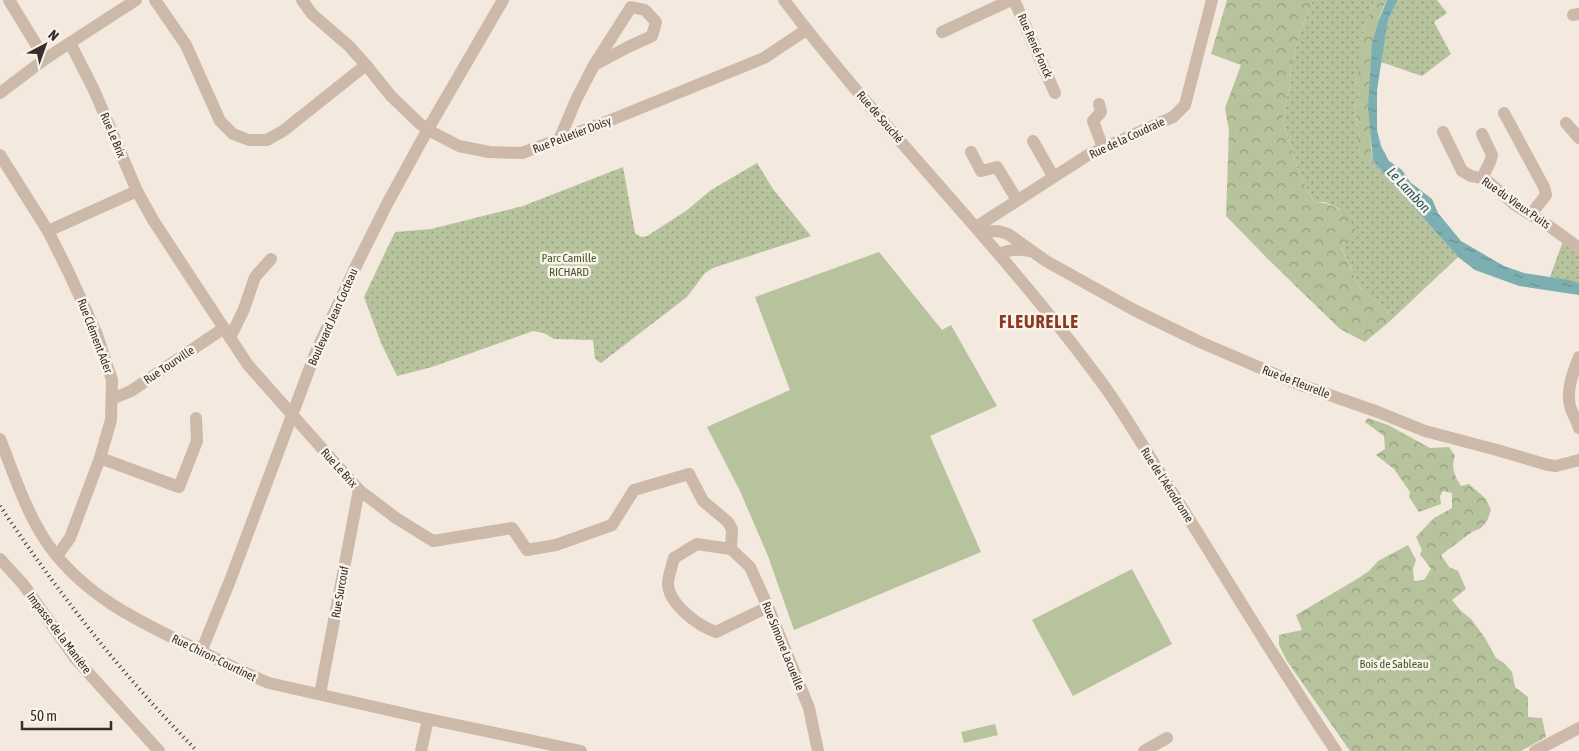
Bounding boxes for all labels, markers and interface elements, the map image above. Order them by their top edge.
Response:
street label: Rue René Fonck [1015,12,1056,81]
north arrow [20,20,70,70]
text: N [45,26,62,44]
street label: Rue de Souché [854,88,906,146]
street label: Rue Le Brix [97,110,129,160]
street label: Rue Pelletier Doisy [531,114,613,156]
street label: Rue de la Coudraie [1087,114,1167,162]
water label: Le Lambon [1384,164,1434,216]
street label: Rue du Vieux Puits [1479,174,1553,232]
park label: Parc Camille RICHARD [542,251,596,279]
street label: Boulevard Jean Cocteau [305,266,361,368]
street label: Rue Clément Ader [74,297,116,376]
district label: FLEURELLE [999,311,1079,332]
street label: Rue Tourville [141,343,197,387]
street label: Rue de Fleurelle [1260,363,1332,401]
street label: Rue de l'Aérodrome [1138,445,1196,525]
street label: Rue Le Brix [318,446,360,490]
street label: Rue Surcouf [329,564,352,619]
street label: Impasse de la Manière [24,590,94,676]
street label: Rue Simone Lacueille [759,600,807,692]
street label: Rue Chiron-Courtinet [170,632,259,685]
park label: Bois de Sableau [1360,657,1429,671]
scale bar [22,698,111,730]
text: 50 m [30,707,57,724]

